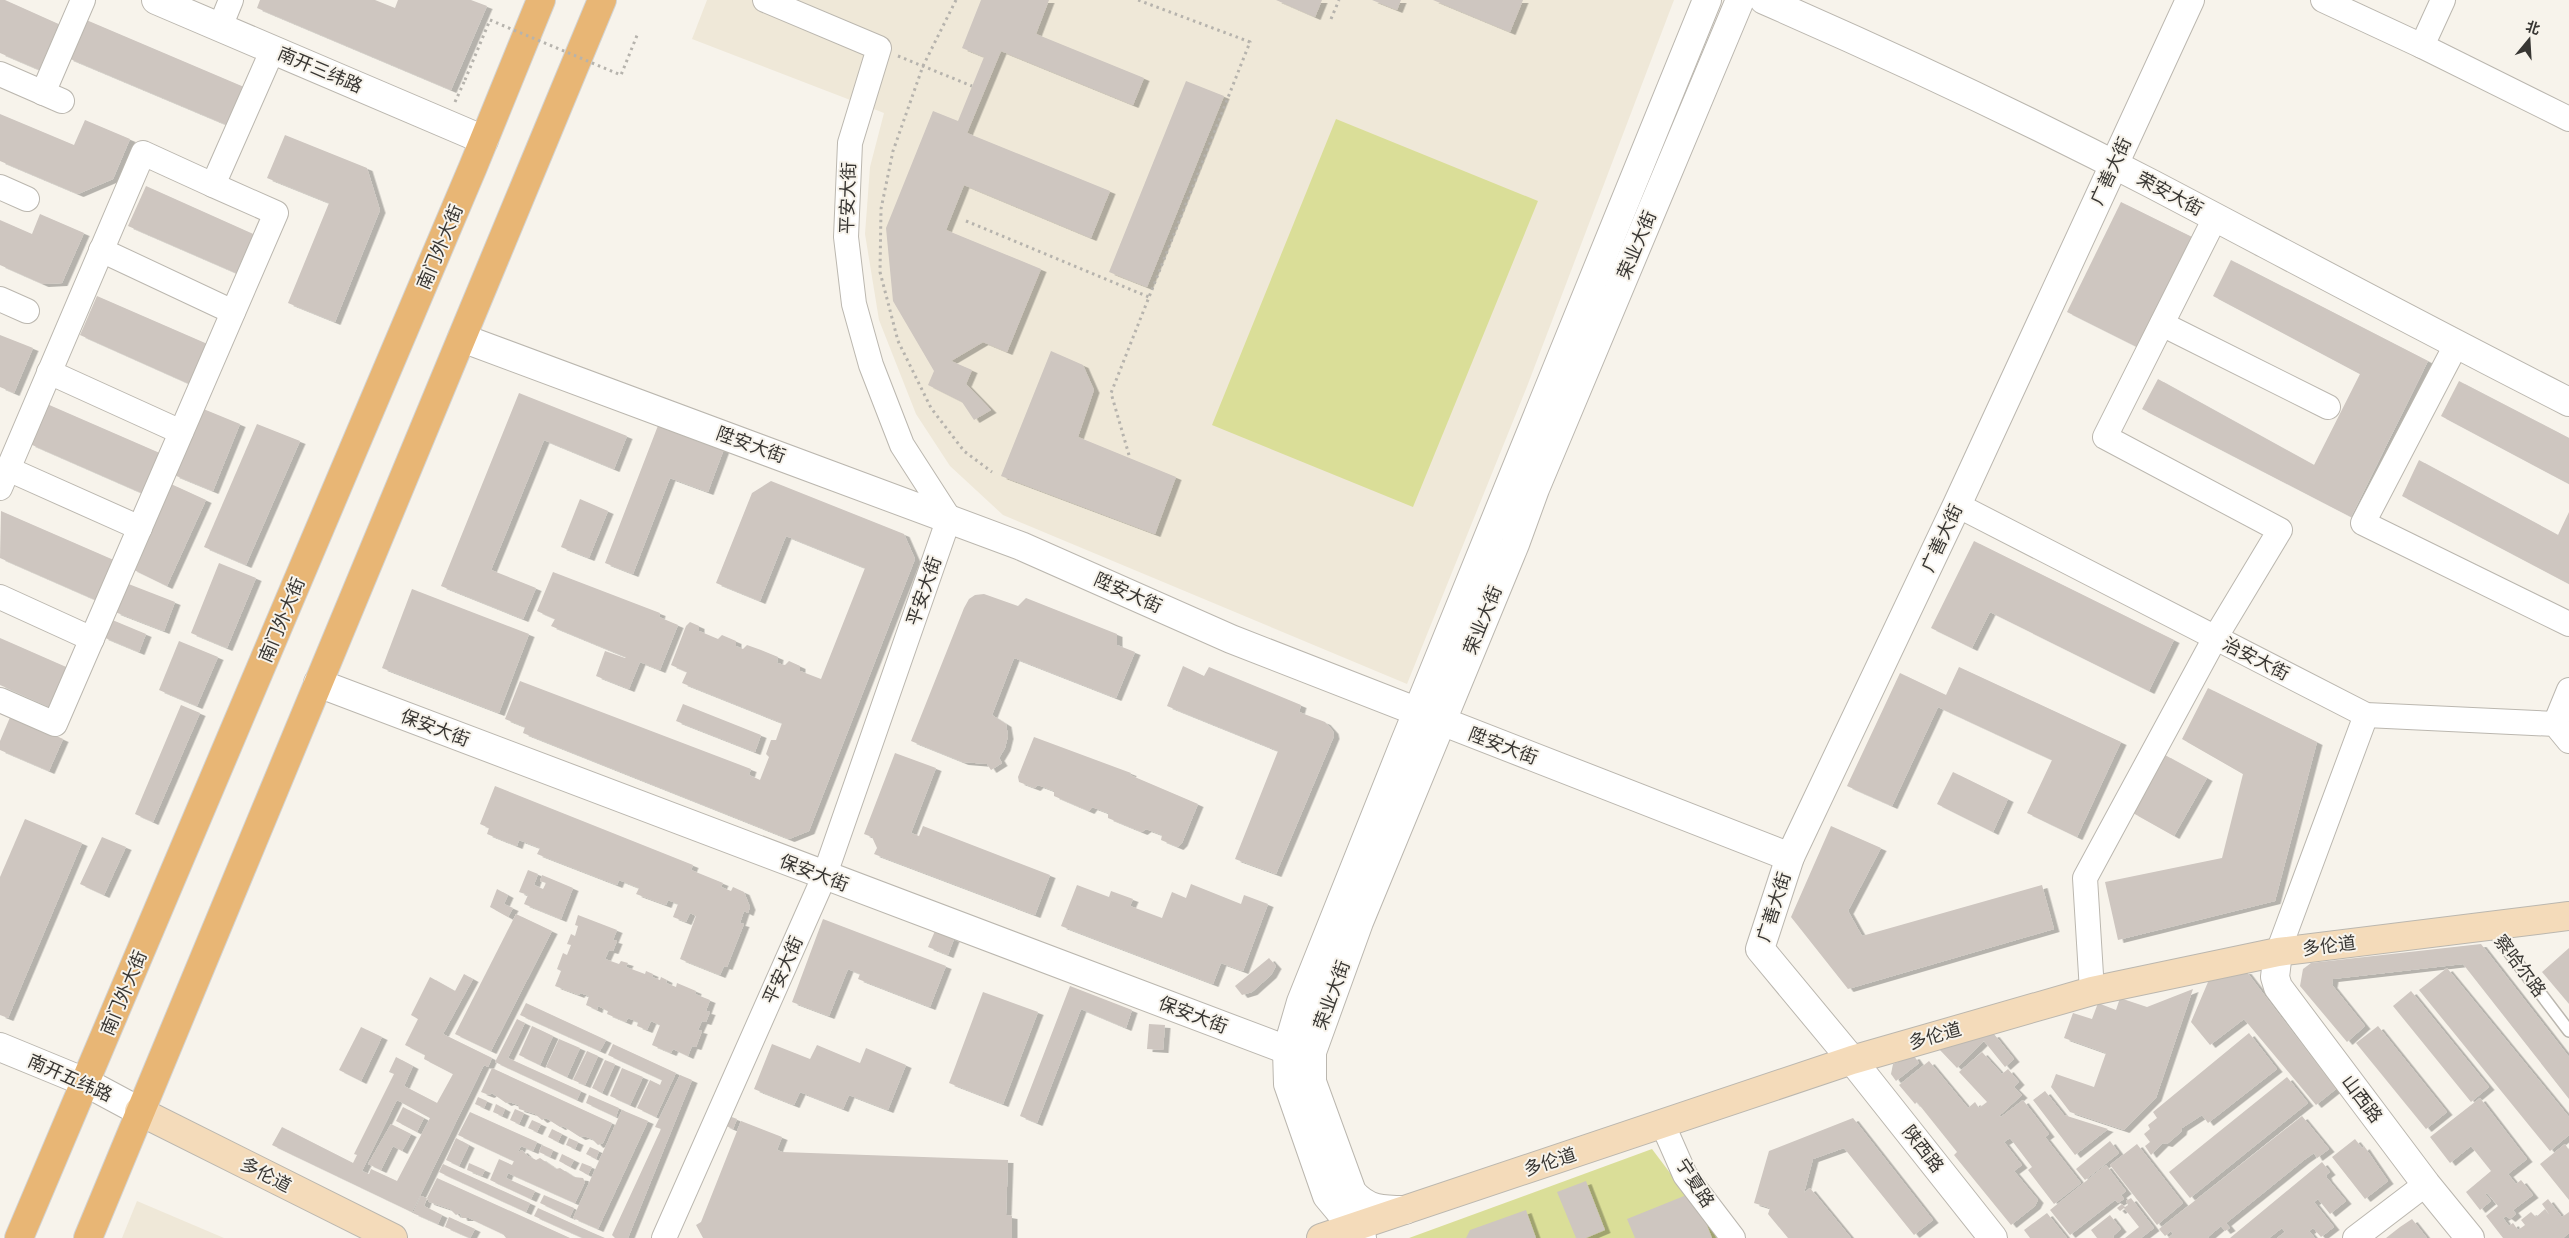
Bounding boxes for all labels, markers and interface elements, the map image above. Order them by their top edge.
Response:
north arrow [2504,15,2554,65]
text: 北 [2524,17,2542,38]
street label: 南开三纬路 [274,41,366,98]
street label: 广善大街 [2085,133,2136,208]
street label: 平安大街 [835,162,860,234]
street label: 荣安大街 [2133,167,2207,221]
street label: 南门外大街 [411,201,468,293]
street label: 荣业大街 [1612,207,1661,282]
street label: 陞安大街 [713,421,789,468]
street label: 广善大街 [1916,500,1967,575]
street label: 平安大街 [901,553,946,629]
street label: 陞安大街 [1091,567,1166,618]
street label: 南门外大街 [253,574,310,666]
street label: 荣业大街 [1458,582,1507,657]
street label: 治安大街 [2219,632,2294,685]
street label: 保安大街 [397,704,473,751]
street label: 陞安大街 [1465,722,1541,769]
street label: 保安大街 [776,849,852,896]
street label: 广善大街 [1751,869,1796,945]
street label: 察哈尔路 [2490,930,2551,1001]
street label: 多伦道 [2301,931,2357,960]
street label: 平安大街 [757,932,808,1007]
street label: 南门外大街 [95,947,152,1039]
street label: 荣业大街 [1308,957,1355,1033]
street label: 保安大街 [1155,991,1231,1038]
street label: 多伦道 [1906,1017,1964,1054]
street label: 南开五纬路 [24,1049,116,1106]
street label: 山西路 [2337,1070,2388,1127]
street label: 陕西路 [1898,1120,1949,1177]
street label: 多伦道 [1521,1142,1579,1181]
street label: 多伦道 [237,1152,296,1197]
street label: 宁夏路 [1671,1154,1720,1212]

